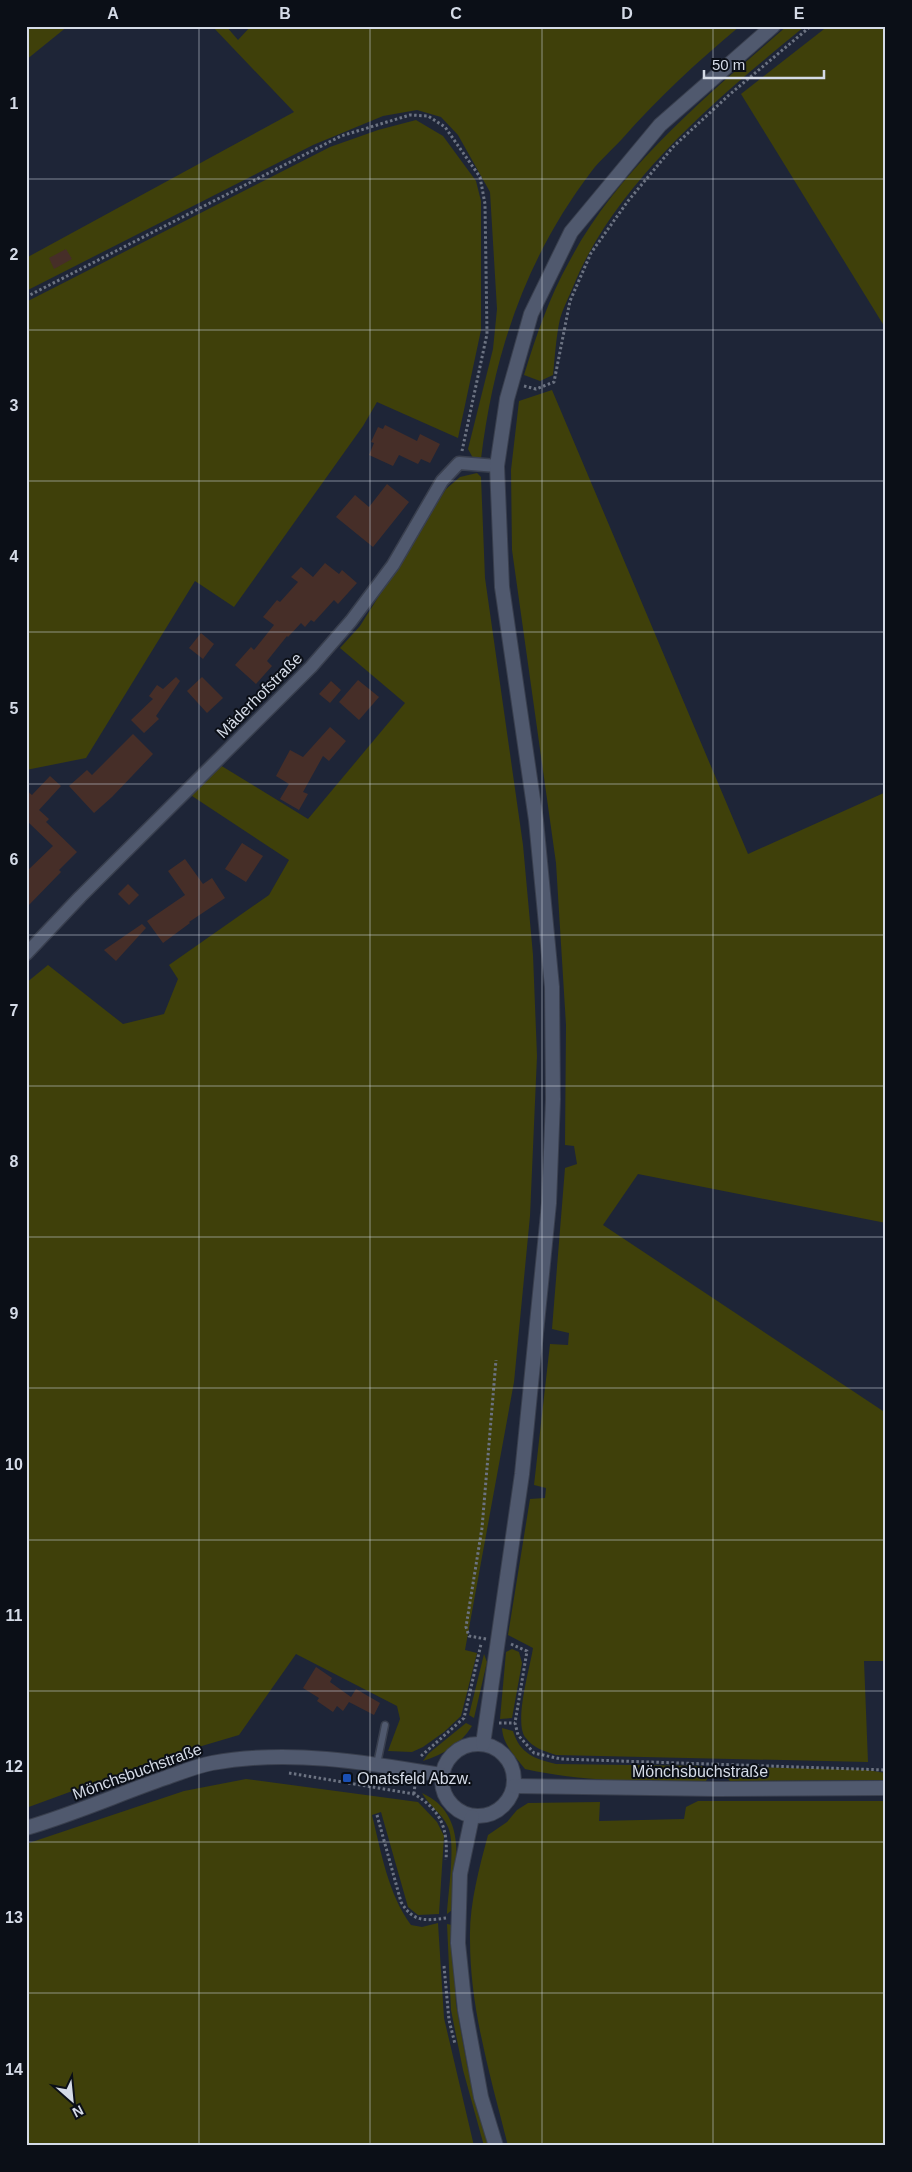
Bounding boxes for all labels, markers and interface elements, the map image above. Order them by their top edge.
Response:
text: A [107,5,119,22]
text: B [279,5,291,22]
text: C [450,5,462,22]
text: D [621,5,633,22]
text: E [794,5,805,22]
scale bar [704,48,824,80]
text: 50 m [712,56,745,73]
text: 1 [10,95,19,112]
text: 2 [10,246,19,263]
text: 3 [10,397,19,414]
text: 4 [10,548,19,565]
street label: Mäderhofstraße [213,649,305,741]
text: 5 [10,700,19,717]
text: 6 [10,851,19,868]
text: 7 [10,1002,19,1019]
text: 8 [10,1153,19,1170]
text: 9 [10,1305,19,1322]
text: 10 [5,1456,23,1473]
text: 11 [6,1607,23,1624]
street label: Mönchsbuchstraße [70,1740,204,1803]
text: 12 [5,1758,23,1775]
street label: Mönchsbuchstraße [632,1763,768,1780]
place label: Onatsfeld Abzw. [357,1770,472,1787]
marker: Onatsfeld Abzw. [341,1772,353,1784]
text: 13 [5,1909,23,1926]
text: 14 [5,2061,23,2078]
north arrow [48,2074,98,2124]
text: N [70,2102,86,2121]

